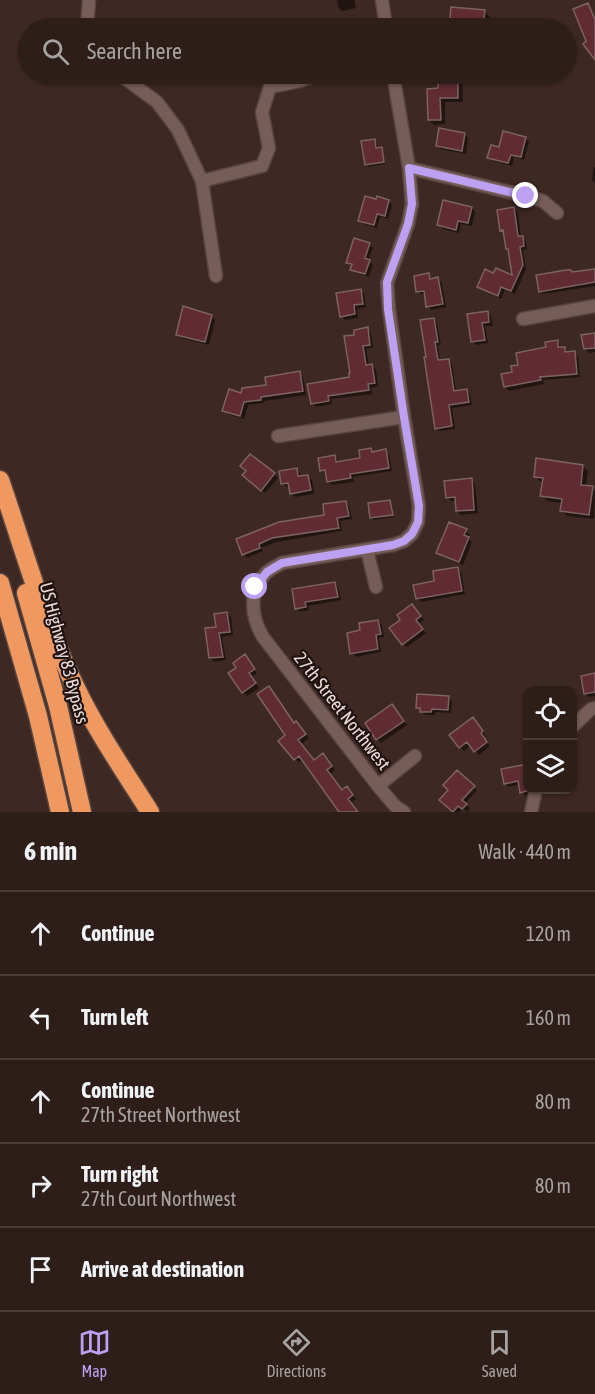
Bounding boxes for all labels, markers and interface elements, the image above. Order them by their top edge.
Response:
search box [18,18,577,84]
icon: search [39,35,72,68]
text: Search here [87,38,182,64]
route end [512,182,538,208]
route start [241,573,267,599]
street label: US Highway 83 Bypass [36,580,93,726]
street label: 27th Street Northwest [290,648,395,774]
map controls [523,686,577,794]
button: locate [523,686,577,740]
button: layers [523,740,577,794]
text: 6 min [24,836,77,866]
text: Walk · 440 m [479,840,571,863]
icon: ahead [24,917,57,950]
text: Continue [81,920,155,946]
text: 120 m [526,922,571,945]
icon: left [24,1001,57,1034]
text: Turn left [81,1004,148,1030]
text: 160 m [526,1006,571,1029]
text: Continue [81,1077,155,1103]
icon: ahead [24,1085,57,1118]
text: 80 m [535,1090,571,1113]
text: 27th Street Northwest [81,1103,241,1126]
text: Turn right [81,1161,158,1187]
icon: right [24,1169,57,1202]
text: 80 m [535,1174,571,1197]
text: 27th Court Northwest [81,1187,236,1210]
icon: arrive [24,1253,57,1286]
text: Arrive at destination [81,1256,244,1282]
tab: Map [78,1326,111,1380]
tab: Directions [266,1326,326,1380]
tab: Saved [482,1326,517,1380]

